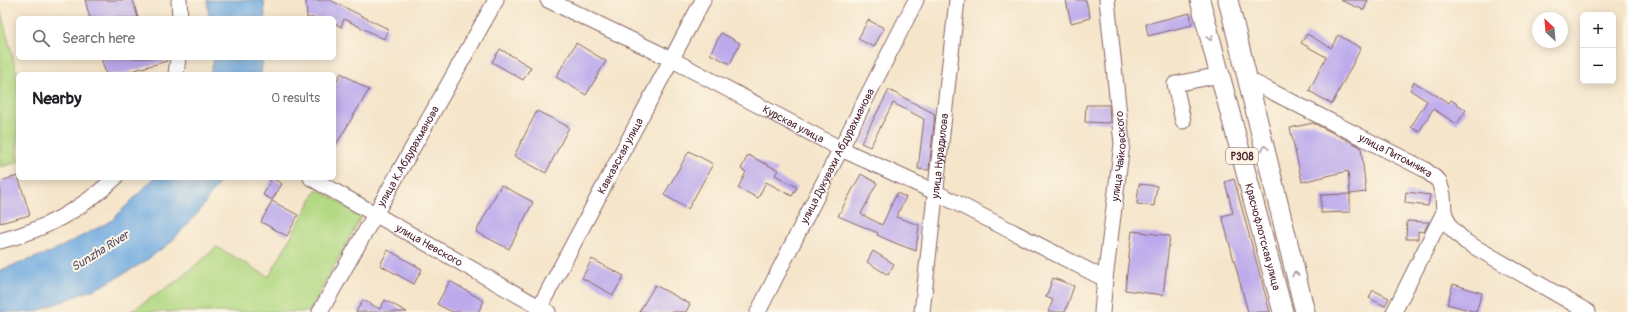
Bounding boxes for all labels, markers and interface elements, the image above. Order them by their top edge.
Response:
north arrow [1532,12,1568,48]
map controls [1580,12,1616,84]
button: + [1580,12,1616,48]
search box [16,16,336,60]
icon: search [30,27,52,49]
text: Search here [62,29,135,48]
one-way arrow [1205,34,1214,41]
button: − [1580,48,1616,84]
street label: улица Дукувахи Абдурахманова [797,86,877,227]
text: Nearby [32,88,81,109]
text: 0 results [271,90,320,106]
street label: Курская улица [760,103,826,146]
street label: улица К.Абдурахманова [374,104,442,210]
street label: улица Чайковского [1109,110,1129,203]
street label: улица Нурадилова [929,113,951,200]
street label: Кавказская улица [595,116,646,196]
street label: улица Питомника [1356,131,1435,180]
one-way arrow [1261,145,1269,151]
road number: P308 [1226,148,1258,164]
street label: Краснофлотская улица [1242,182,1283,292]
street label: улица Невского [393,221,465,269]
water label: Sunzha River [69,227,133,275]
one-way arrow [1292,271,1300,277]

